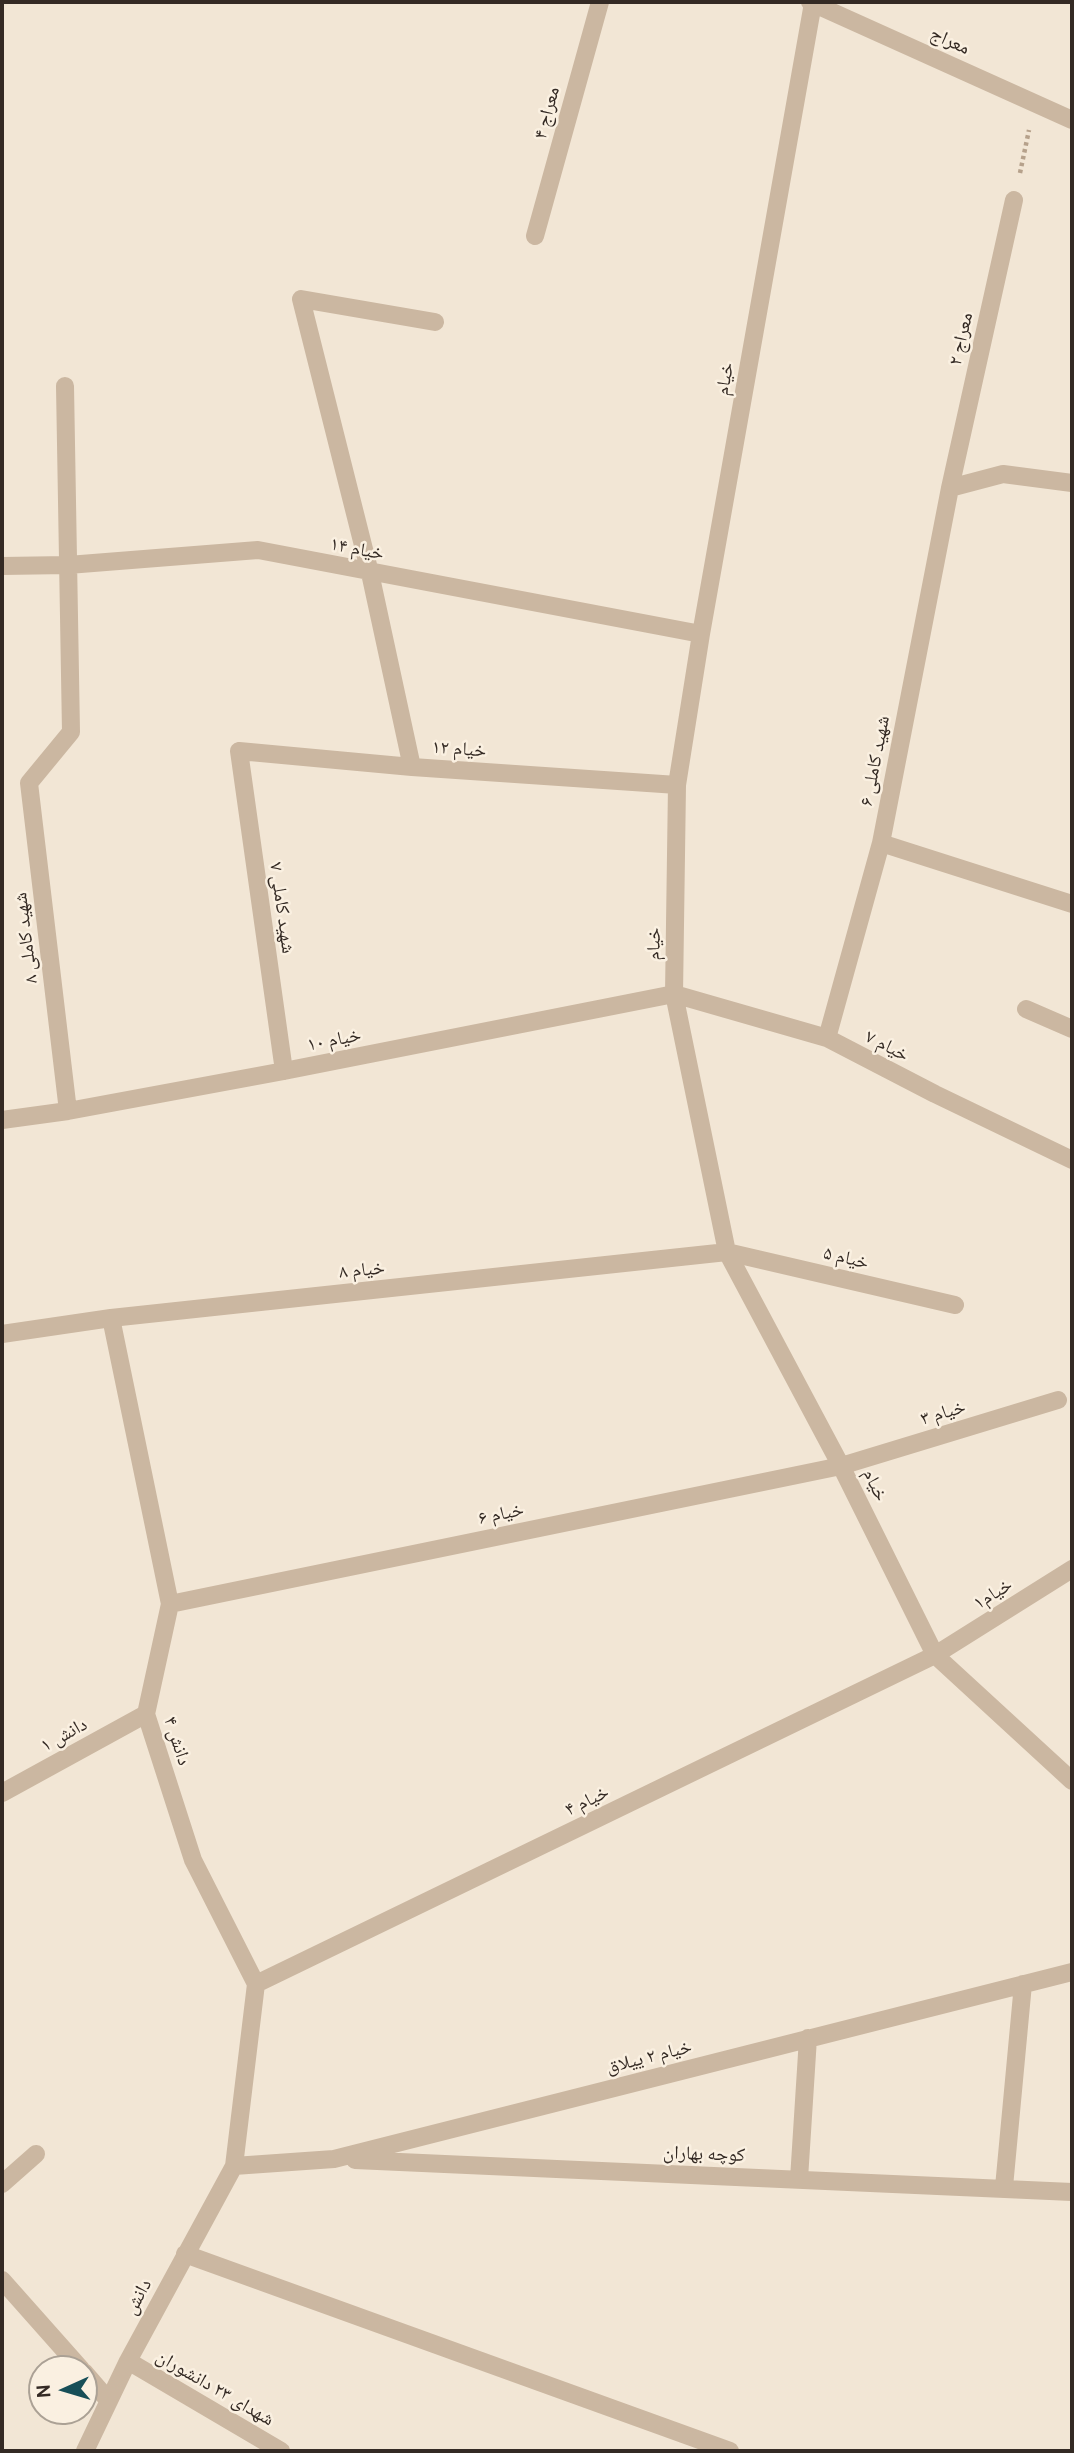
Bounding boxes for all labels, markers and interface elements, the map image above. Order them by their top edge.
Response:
street label: معراج [927,22,973,60]
street label: معراج ۴ [529,84,565,142]
street label: معراج ۲ [944,310,978,368]
street label: خیام [711,361,739,397]
street label: خیام ۱۴ [328,533,386,565]
street label: شهید کاملی ۶ [855,714,895,808]
street label: خیام ۱۲ [431,736,487,762]
street label: شهید کاملی ۷ [264,861,300,955]
street label: شهید کاملی ۸ [9,891,43,985]
street label: خیام [642,927,666,961]
street label: خیام ۱۰ [305,1024,363,1056]
street label: خیام ۷ [861,1025,913,1067]
street label: خیام ۵ [821,1242,871,1274]
street label: خیام ۸ [338,1256,386,1284]
street label: خیام ۳ [918,1395,968,1431]
street label: خیام [858,1465,892,1505]
street label: خیام ۶ [476,1498,526,1530]
street label: خیام۱ [969,1573,1017,1615]
street label: دانش ۱ [37,1713,91,1757]
street label: دانش ۴ [158,1714,196,1768]
street label: خیام ۴ [561,1781,613,1821]
street label: خیام ۲ ییلاق [604,2035,694,2079]
street label: کوچه بهاران [663,2141,745,2167]
street label: دانش [119,2275,157,2319]
street label: شهدای ۲۳ دانشوران [152,2345,278,2431]
north arrow [28,2355,98,2425]
text: N [32,2384,55,2399]

